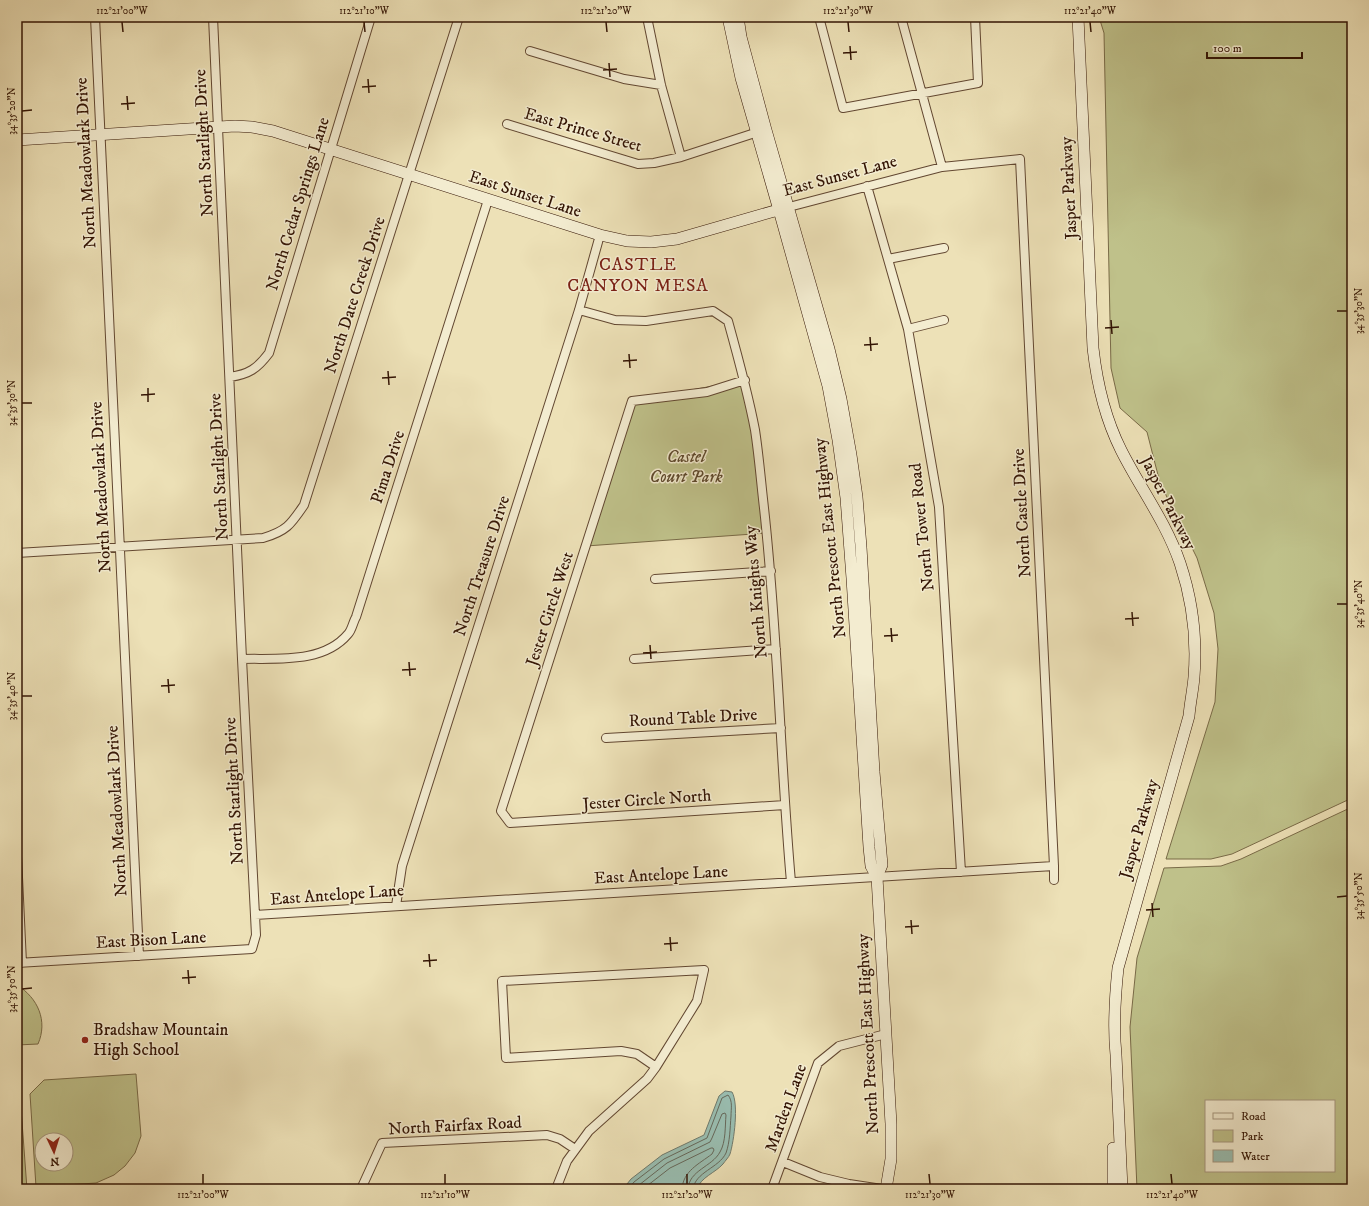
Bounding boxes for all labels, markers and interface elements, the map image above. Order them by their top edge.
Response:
text: 112°21'00"W [96,5,149,17]
text: 112°21'10"W [339,5,390,17]
text: 112°21'20"W [580,5,632,17]
text: 112°21'30"W [823,5,874,17]
text: 112°21'40"W [1064,5,1117,17]
scale bar [1207,34,1302,60]
text: 100 m [1213,41,1242,56]
street label: North Starlight Drive [189,69,219,217]
street label: North Meadowlark Drive [71,77,101,249]
text: 34°35'20"N [6,87,18,135]
street label: East Prince Street [522,103,645,157]
street label: North Cedar Springs Lane [261,115,335,293]
street label: Jasper Parkway [1055,135,1083,242]
street label: East Sunset Lane [781,150,899,202]
street label: East Sunset Lane [466,165,584,223]
street label: North Date Creek Drive [319,214,391,376]
district label: CASTLE CANYON MESA [567,254,709,297]
text: 34°35'30"N [1353,288,1365,334]
text: 34°35'30"N [6,380,18,426]
street label: North Starlight Drive [204,393,234,541]
street label: North Meadowlark Drive [86,401,116,573]
street label: Pima Drive [366,428,410,506]
street label: North Prescott East Highway [808,436,851,639]
park label: Castel Court Park [649,446,723,488]
street label: North Castle Drive [1008,448,1036,578]
street label: Jasper Parkway [1134,450,1202,555]
street label: North Tower Road [904,461,940,592]
street label: North Treasure Drive [449,493,515,639]
street label: North Knights Way [739,524,773,659]
street label: Jester Circle West [520,548,579,671]
text: 34°35'40"N [1353,580,1365,628]
text: 34°35'40"N [6,672,18,720]
street label: Round Table Drive [628,704,758,732]
street label: North Starlight Drive [219,717,249,865]
street label: North Meadowlark Drive [102,725,132,897]
street label: Jasper Parkway [1114,776,1164,883]
street label: Jester Circle North [580,785,712,816]
street label: East Antelope Lane [594,861,728,889]
text: 34°35'50"N [1353,872,1365,920]
street label: East Antelope Lane [269,879,405,911]
street label: East Bison Lane [95,926,207,954]
street label: North Prescott East Highway [852,932,884,1135]
text: 34°35'50"N [6,965,18,1013]
place label: Bradshaw Mountain High School [93,1019,229,1061]
marker: Bradshaw Mountain High School [80,1035,90,1045]
street label: Marden Lane [760,1061,812,1155]
legend [1205,1100,1335,1172]
text: Road [1241,1109,1266,1124]
street label: North Fairfax Road [388,1111,523,1140]
text: Park [1241,1129,1263,1144]
north arrow [34,1132,74,1172]
text: Water [1240,1149,1270,1164]
text: N [50,1154,60,1168]
text: 112°21'00"W [177,1189,230,1201]
text: 112°21'10"W [420,1189,471,1201]
text: 112°21'20"W [661,1189,713,1201]
text: 112°21'30"W [905,1189,956,1201]
text: 112°21'40"W [1146,1189,1199,1201]

